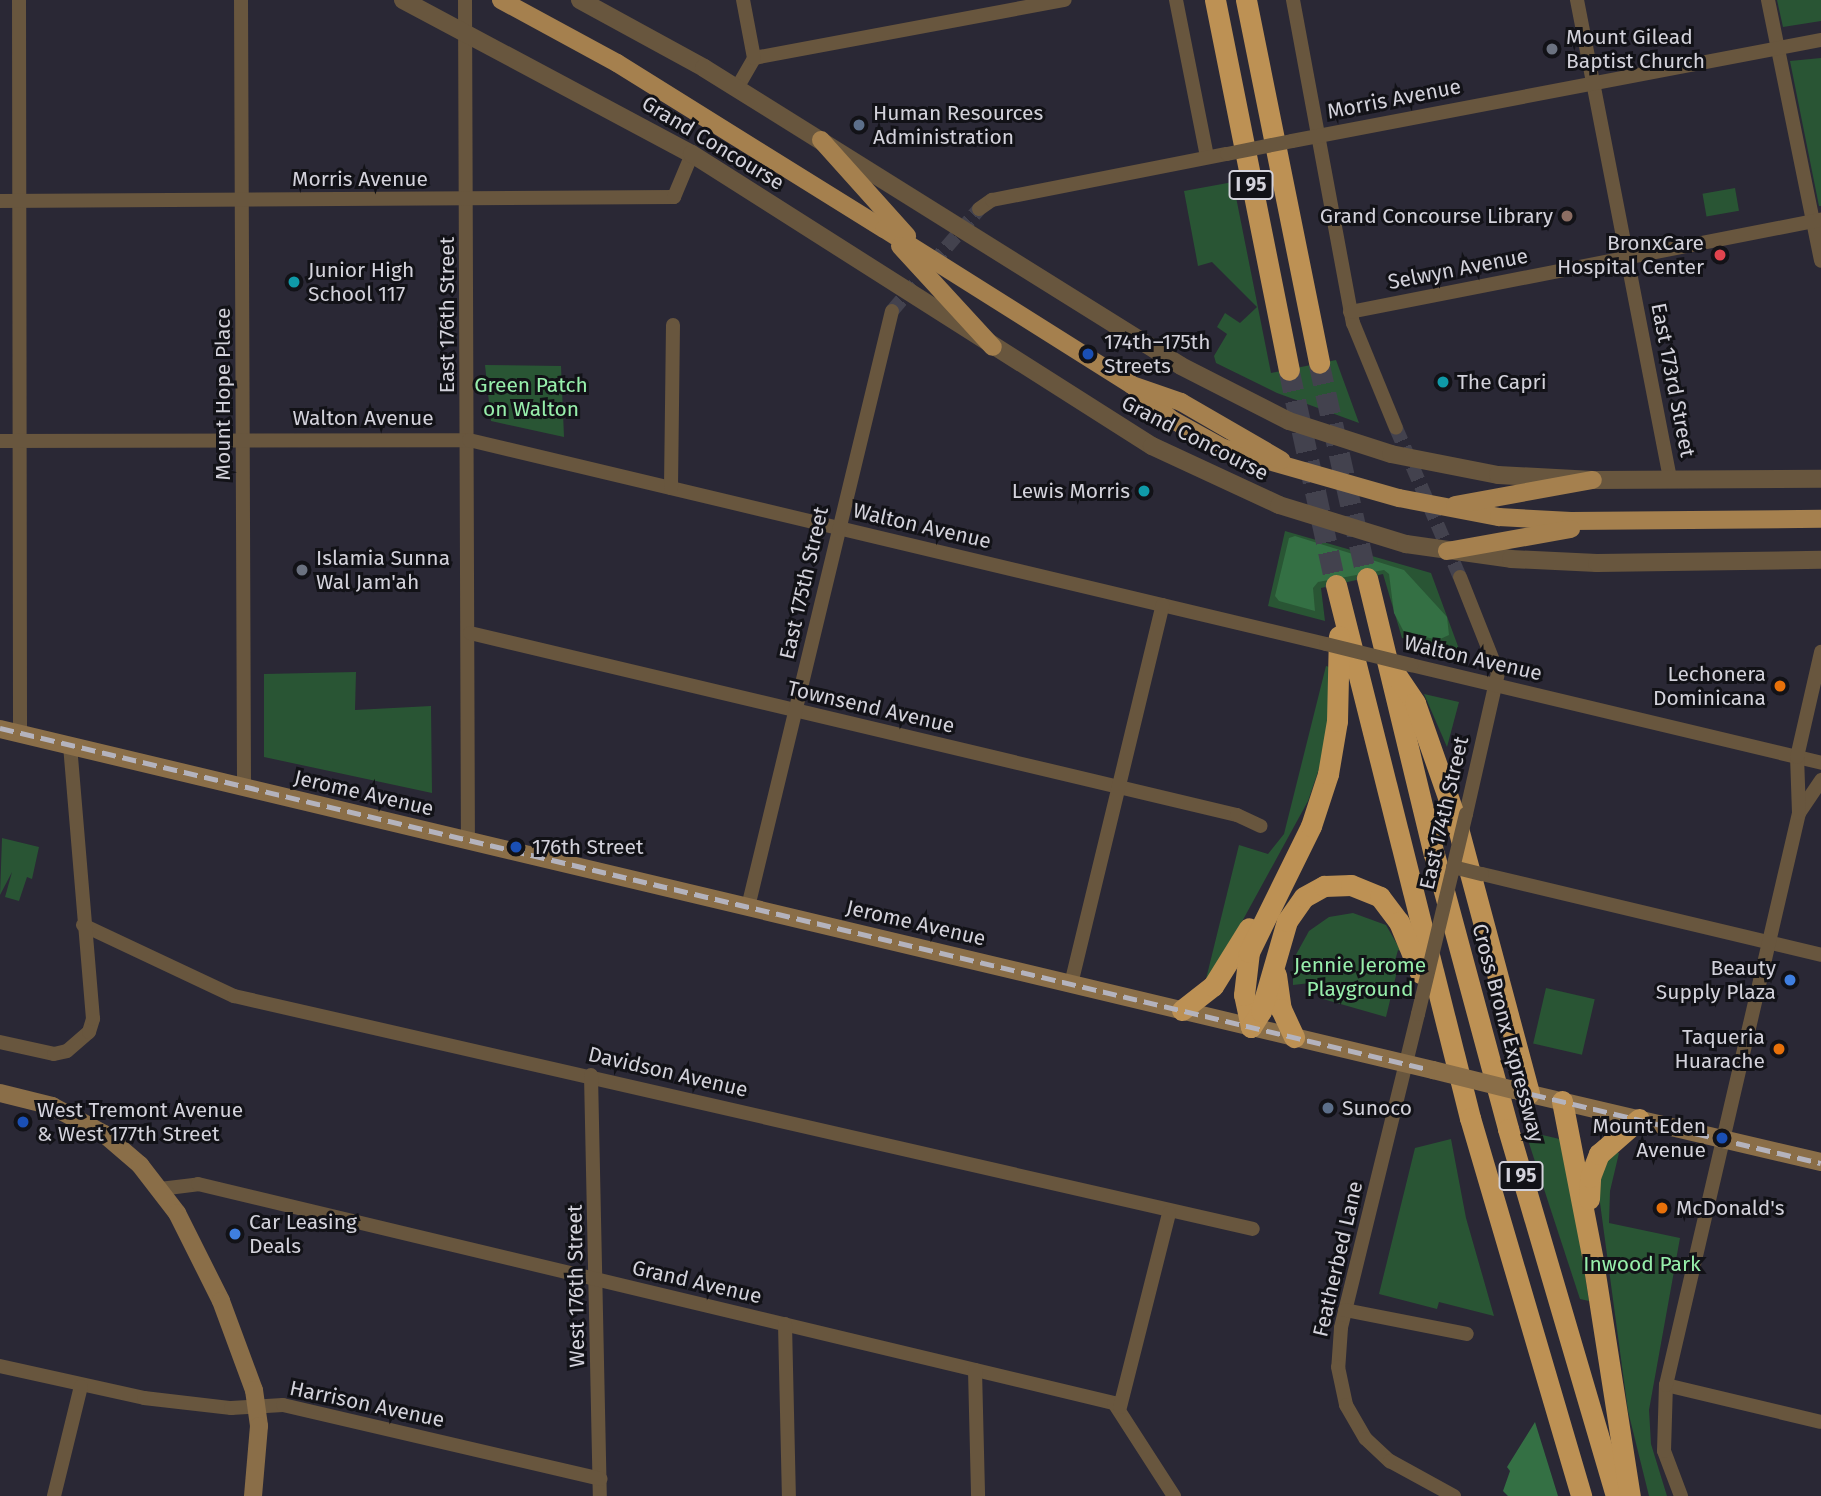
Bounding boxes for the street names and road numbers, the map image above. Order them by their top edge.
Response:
street label: Morris Avenue [1325,74,1463,124]
street label: Grand Concourse [637,91,789,195]
street label: Morris Avenue [292,166,428,192]
road number: I 95 [1228,169,1274,200]
street label: East 176th Street [434,237,460,393]
street label: Selwyn Avenue [1386,243,1530,295]
street label: East 173rd Street [1646,301,1700,459]
street label: Mount Hope Place [210,308,236,480]
street label: Grand Concourse [1117,390,1273,486]
street label: Walton Avenue [292,405,434,431]
street label: Walton Avenue [850,498,994,554]
street label: East 175th Street [774,504,834,662]
street label: Walton Avenue [1401,630,1545,686]
street label: Townsend Avenue [785,676,957,738]
street label: East 174th Street [1414,734,1474,892]
street label: Jerome Avenue [292,765,436,821]
street label: Jerome Avenue [844,895,988,951]
street label: Cross Bronx Expressway [1467,921,1549,1145]
street label: Davidson Avenue [586,1041,750,1103]
road number: I 95 [1498,1160,1544,1192]
street label: Featherbed Lane [1308,1179,1368,1339]
street label: West 176th Street [562,1204,590,1368]
street label: Grand Avenue [630,1255,764,1309]
street label: Harrison Avenue [287,1375,447,1433]

